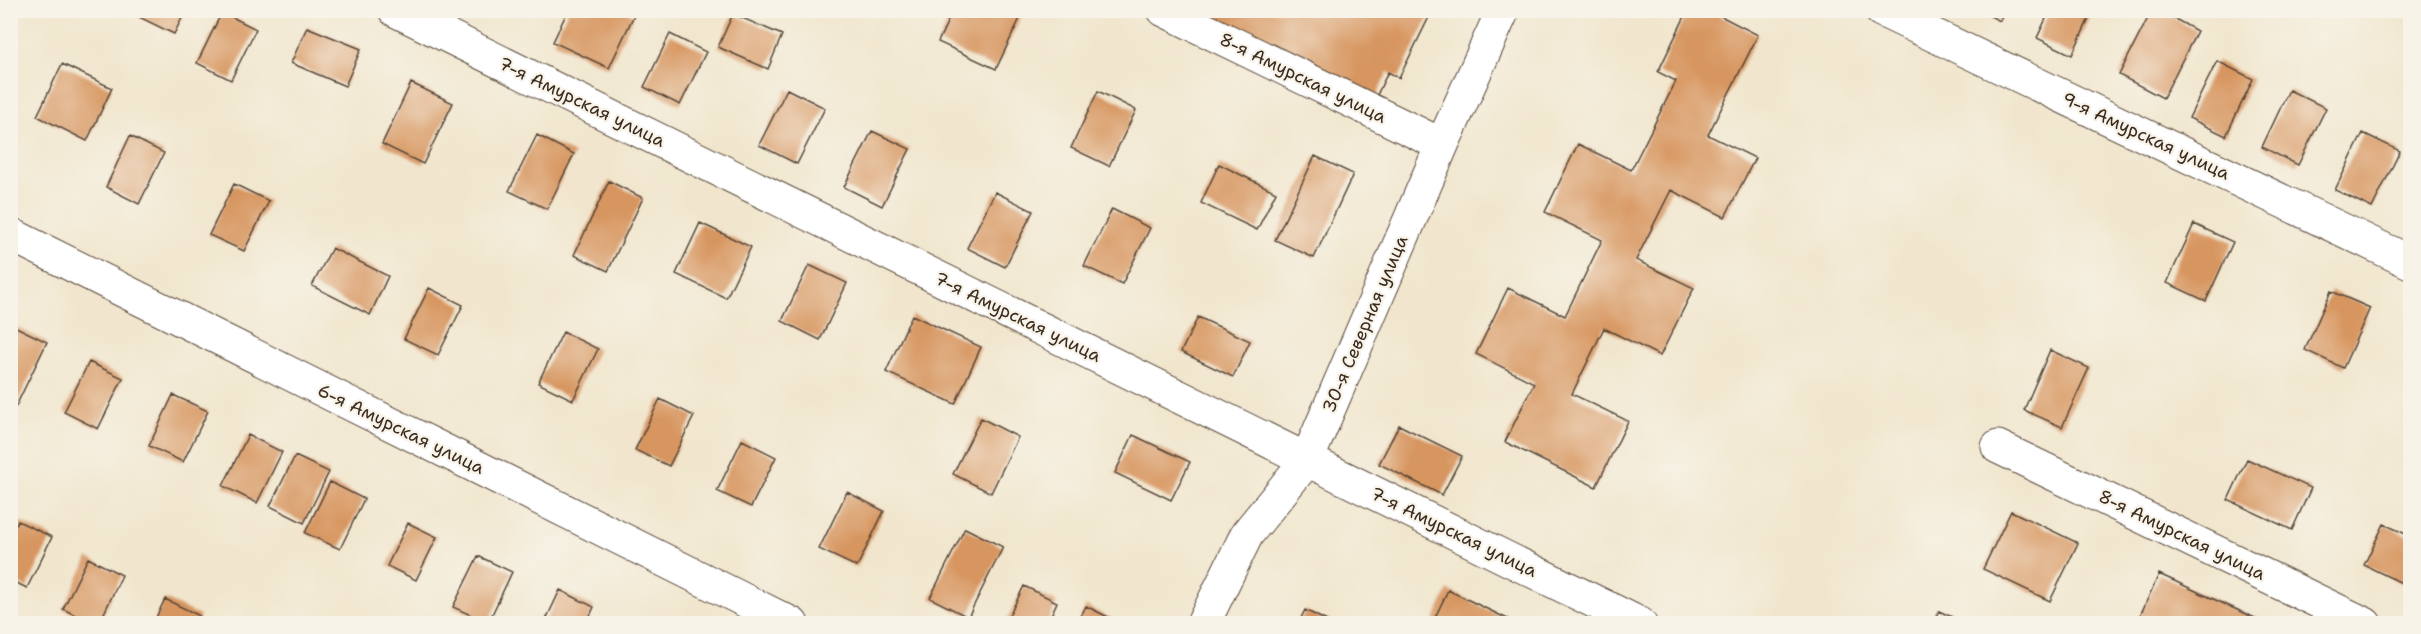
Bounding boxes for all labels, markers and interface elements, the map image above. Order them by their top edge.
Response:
street label: 8-я Амурская улица [1216,27,1390,129]
street label: 7-я Амурская улица [495,51,669,153]
street label: 9-я Амурская улица [2058,87,2234,185]
street label: 30-я Северная улица [1317,232,1413,416]
street label: 7-я Амурская улица [931,266,1105,368]
street label: 6-я Амурская улица [314,378,488,480]
street label: 7-я Амурская улица [1367,481,1541,583]
street label: 8-я Амурская улица [2095,484,2269,586]

